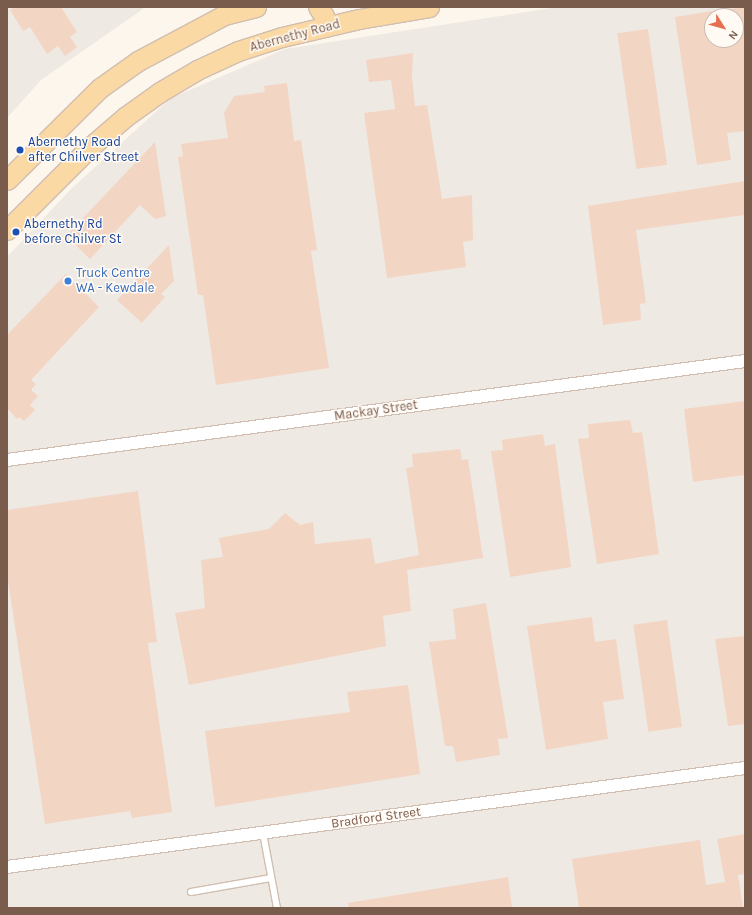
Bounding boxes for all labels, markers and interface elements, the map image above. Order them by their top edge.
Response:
north arrow [704,8,744,48]
street label: Abernethy Road [248,16,342,56]
text: N [726,28,741,42]
place label: Abernethy Road after Chilver Street [28,135,139,166]
marker: Abernethy Road after Chilver Street [15,145,25,155]
place label: Abernethy Rd before Chilver St [24,217,121,248]
marker: Abernethy Rd before Chilver St [11,227,21,237]
place label: Truck Centre WA - Kewdale [76,266,155,297]
marker: Truck Centre WA - Kewdale [63,276,73,286]
street label: Mackay Street [333,397,419,425]
street label: Bradford Street [330,804,422,832]

